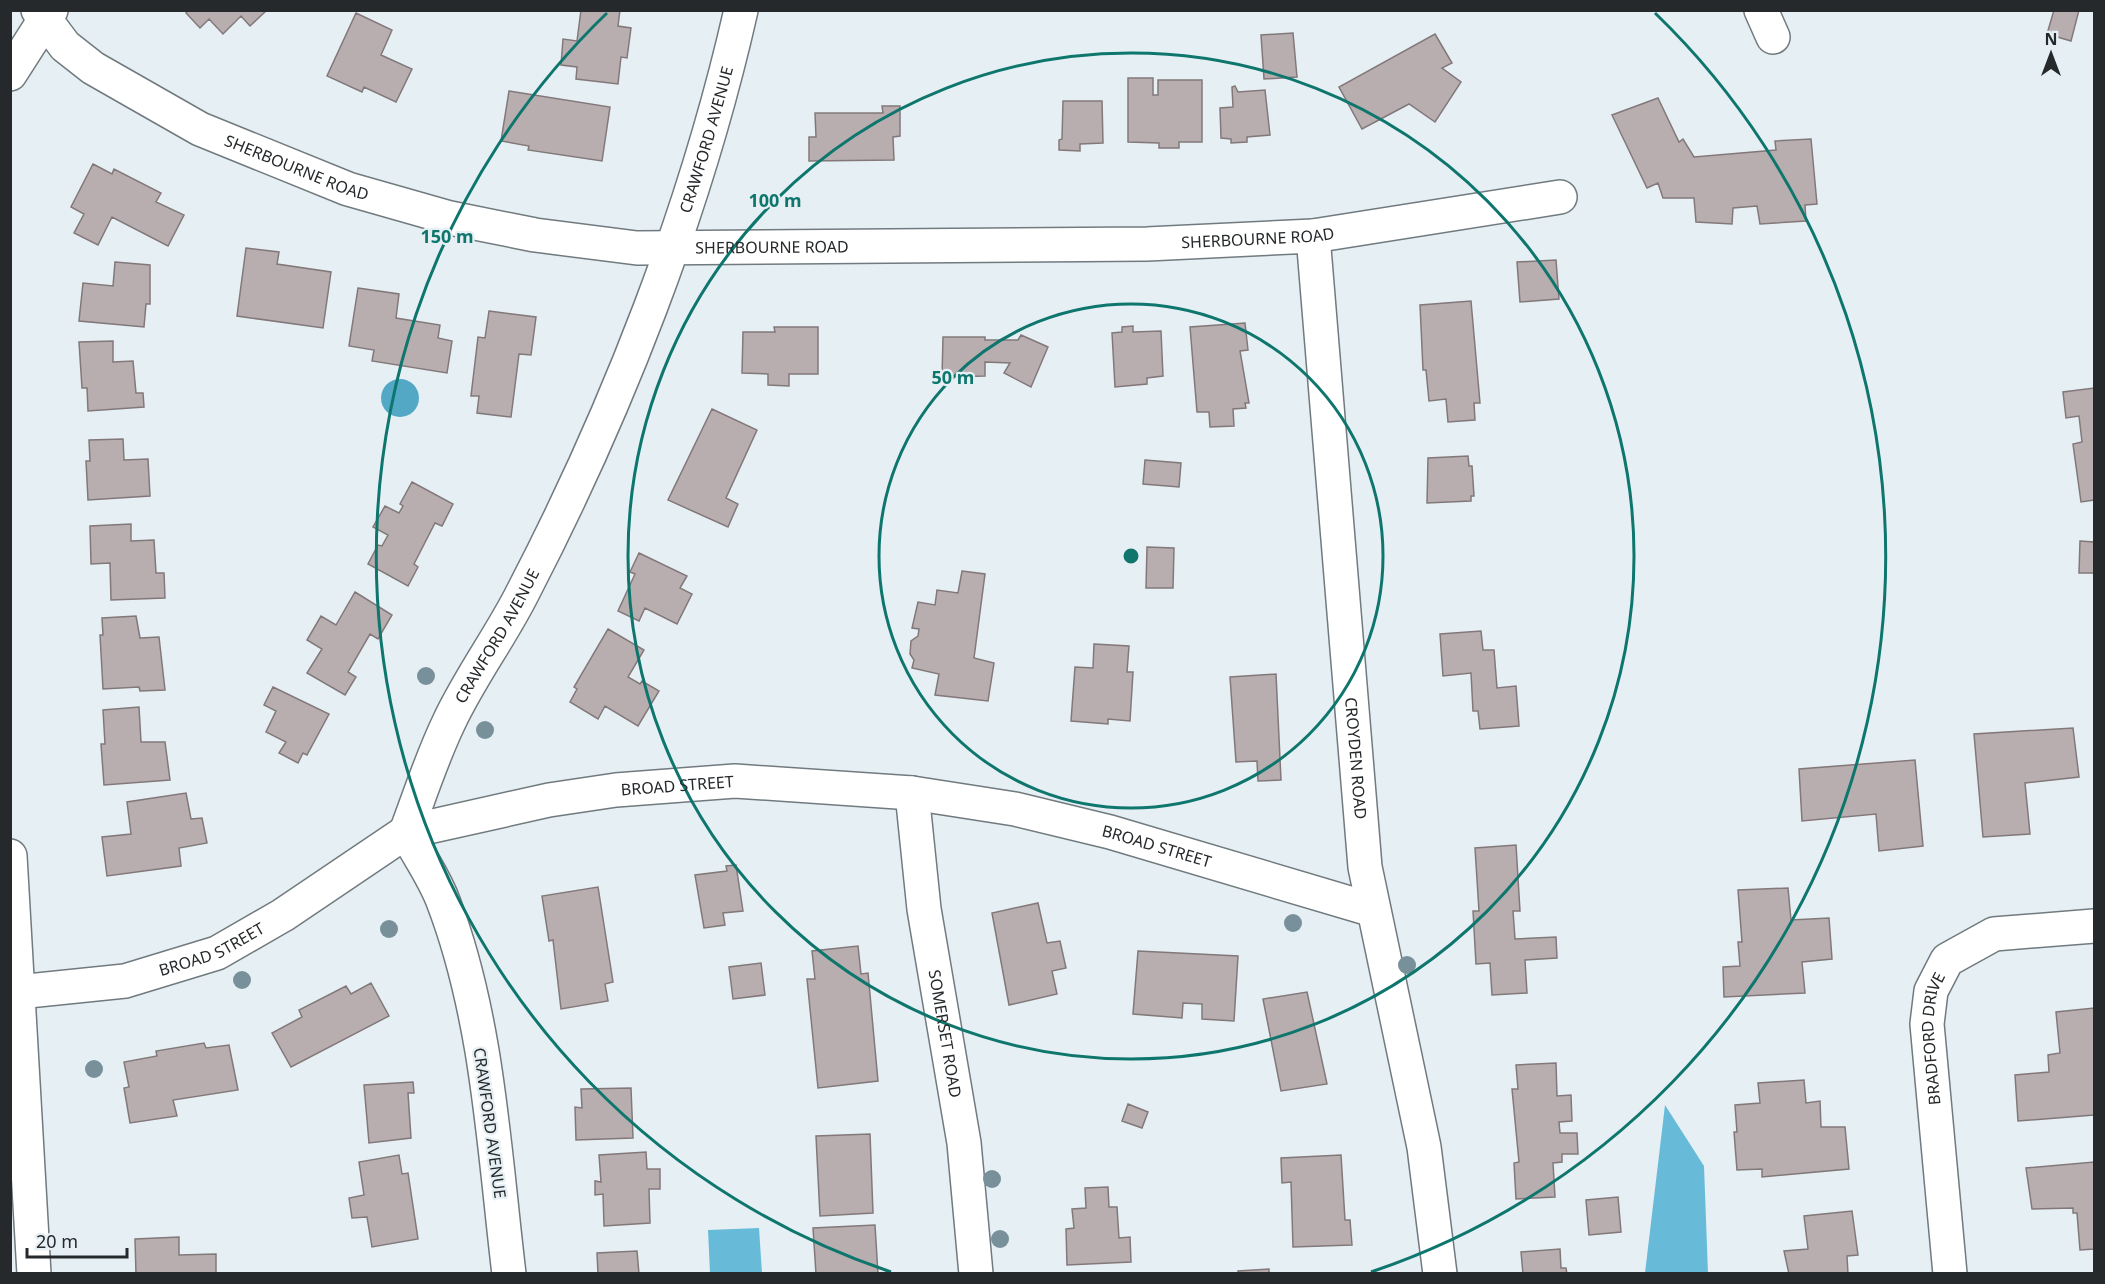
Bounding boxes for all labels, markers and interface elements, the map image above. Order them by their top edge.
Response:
north arrow [2021,24,2081,84]
text: N [2044,28,2058,50]
street label: CRAWFORD AVENUE [674,64,738,216]
street label: SHERBOURNE ROAD [221,129,371,205]
text: 100 m [748,188,802,212]
street label: SHERBOURNE ROAD [1181,222,1336,253]
text: 150 m [420,224,474,248]
street label: SHERBOURNE ROAD [695,235,849,259]
text: 50 m [932,365,974,389]
centre of rings [1121,546,1141,566]
street label: CRAWFORD AVENUE [449,565,544,707]
street label: CROYDEN ROAD [1340,696,1372,820]
street label: BROAD STREET [620,770,735,801]
street label: BROAD STREET [1100,819,1214,872]
street label: BROAD STREET [156,917,268,981]
street label: SOMERSET ROAD [924,968,967,1099]
street label: BRADFORD DRIVE [1916,968,1950,1106]
street label: CRAWFORD AVENUE [469,1046,511,1200]
scale bar [27,1221,128,1259]
text: 20 m [36,1229,78,1253]

